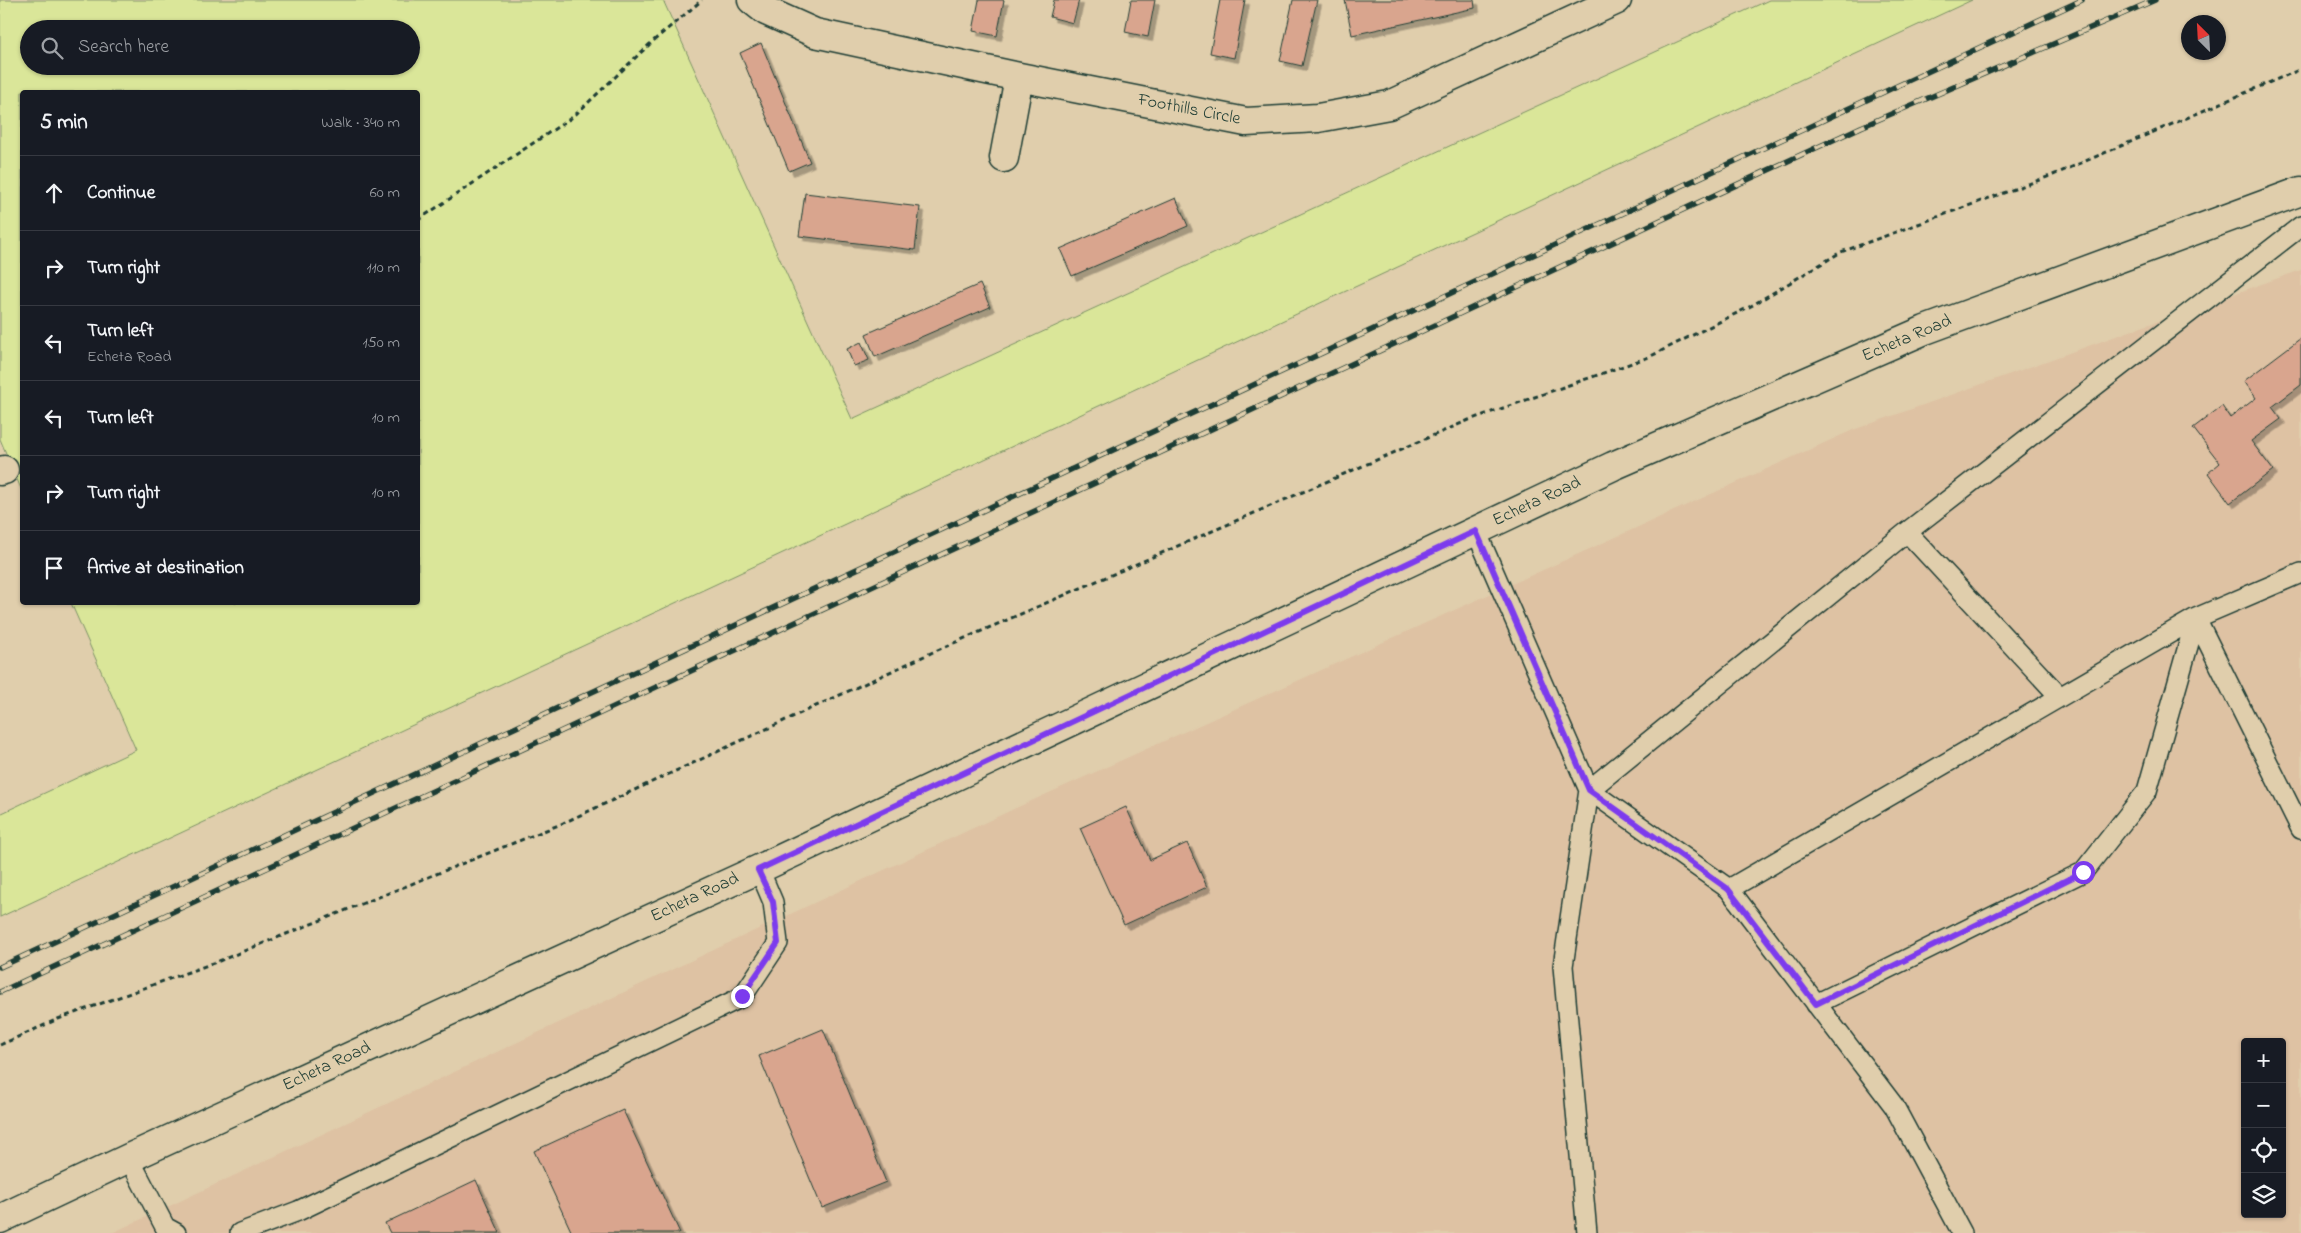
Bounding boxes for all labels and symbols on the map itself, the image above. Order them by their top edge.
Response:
north arrow [2181,15,2226,60]
street label: Foothills Circle [1134,87,1243,133]
street label: Echeta Road [1858,308,1956,370]
street label: Echeta Road [1488,470,1586,534]
route start [2072,861,2095,884]
street label: Echeta Road [646,866,744,930]
route end [731,985,754,1008]
street label: Echeta Road [278,1035,376,1099]

